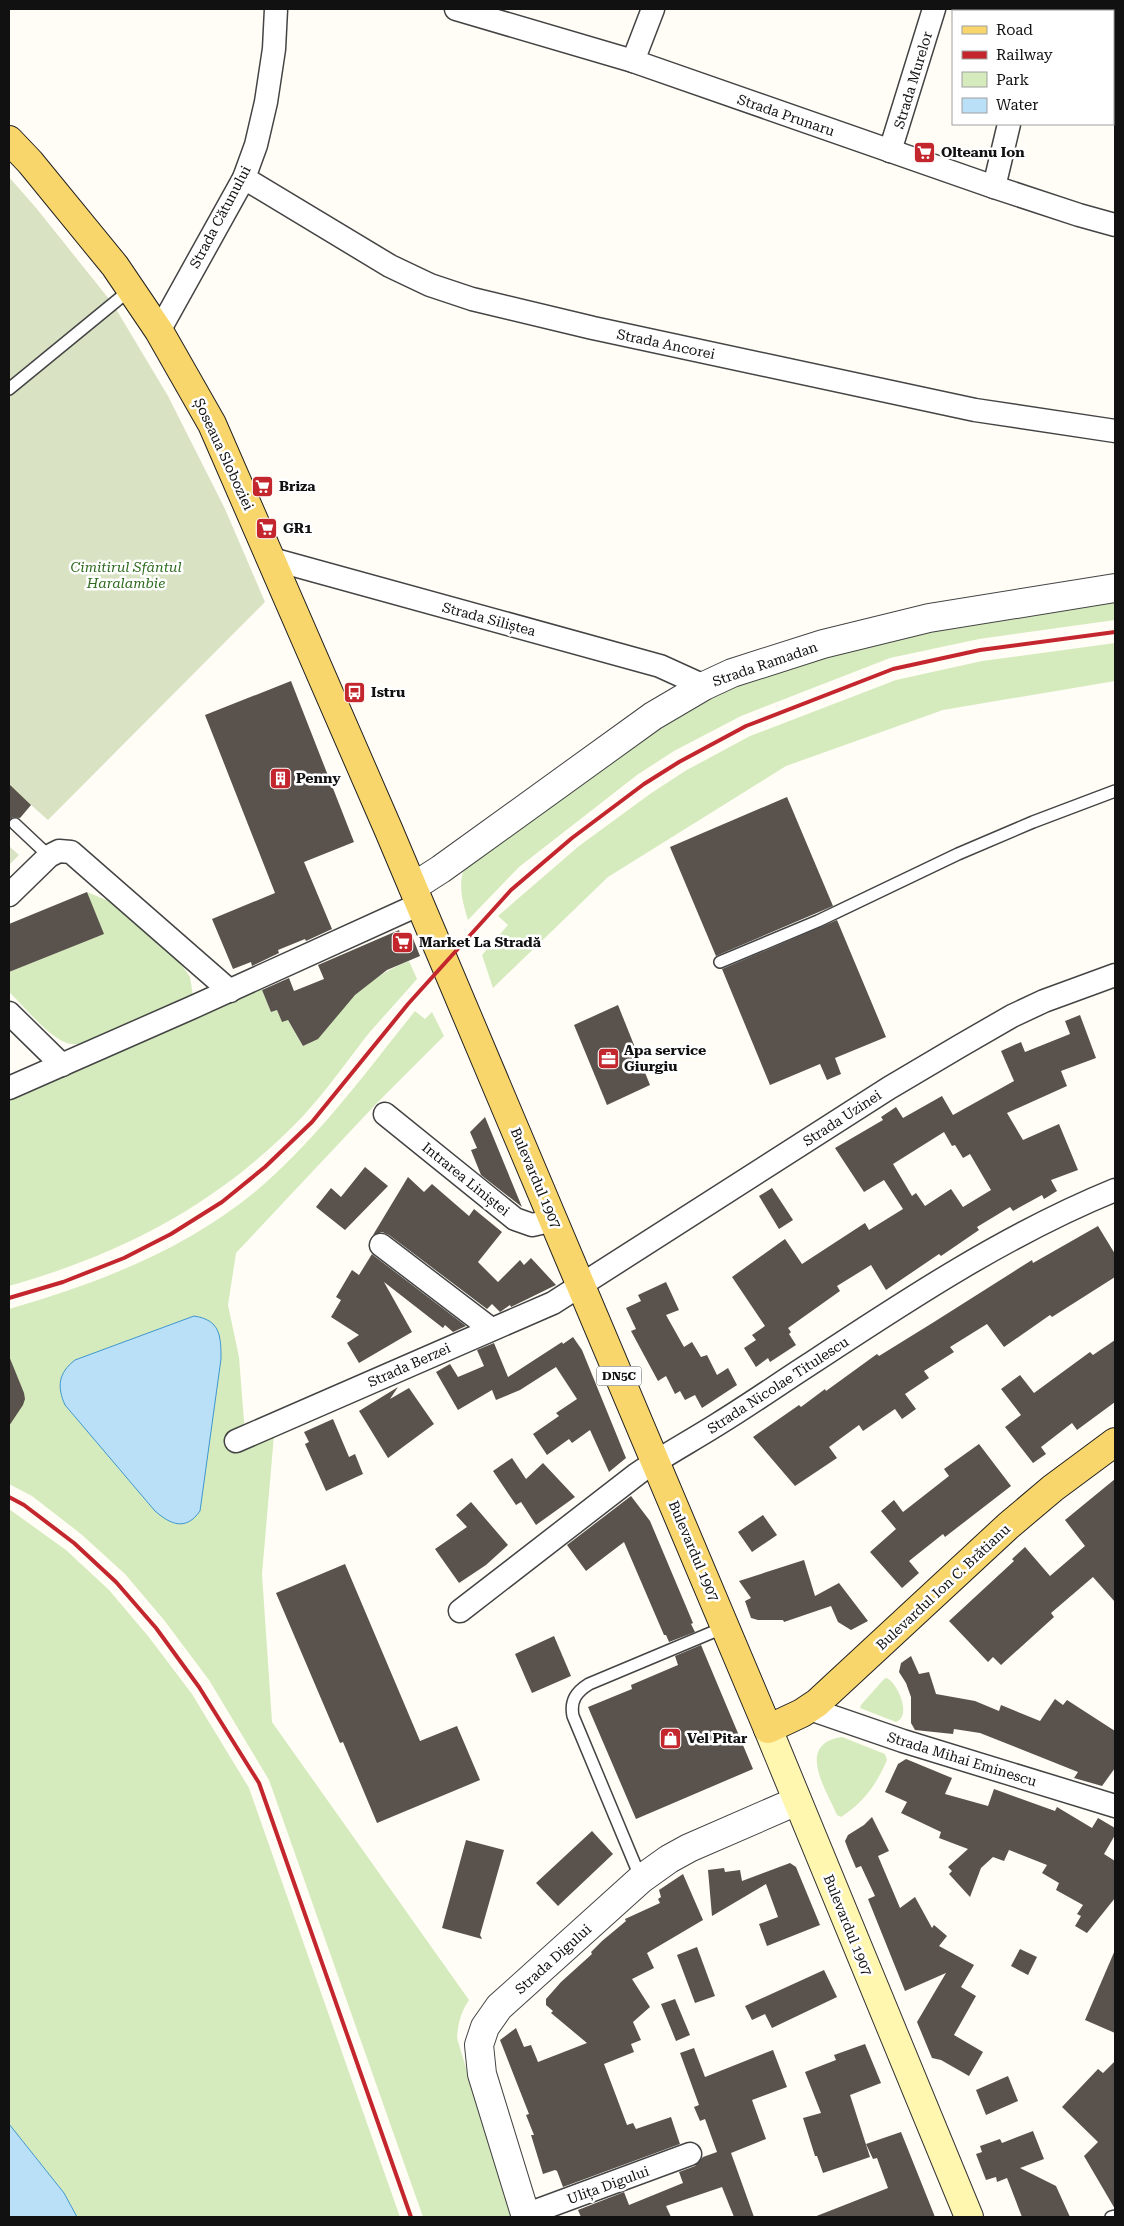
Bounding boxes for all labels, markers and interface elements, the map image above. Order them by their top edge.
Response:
legend [952,10,1114,125]
text: Road [996,21,1033,39]
street label: Strada Murelor [891,29,935,131]
text: Railway [996,46,1053,64]
text: Park [996,71,1030,89]
street label: Strada Prunaru [735,91,837,139]
text: Water [996,96,1038,114]
supermarket icon: Olteanu Ion [913,140,937,164]
place label: Olteanu Ion [941,144,1025,160]
street label: Strada Cătunului [186,163,254,271]
street label: Strada Ancorei [615,326,717,362]
street label: Șoseaua Sloboziei [190,396,257,513]
supermarket icon: Briza [251,474,275,498]
place label: Briza [279,478,316,494]
supermarket icon: GR1 [255,516,279,540]
place label: GR1 [283,520,312,536]
park label: Cimitirul Sfântul Haralambie [70,559,182,591]
street label: Strada Siliștea [440,599,538,640]
street label: Strada Ramadan [710,639,820,689]
bus stop icon: Istru [343,680,367,704]
place label: Istru [371,684,405,700]
building icon: Penny [268,766,292,790]
place label: Penny [296,770,341,786]
supermarket icon: Market La Stradă [391,930,415,954]
place label: Market La Stradă [419,934,542,950]
place label: Apa service Giurgiu [624,1042,706,1074]
office icon: Apa service Giurgiu [596,1046,620,1070]
street label: Strada Uzinei [800,1086,885,1149]
street label: Bulevardul 1907 [508,1125,564,1231]
street label: Intrarea Liniștei [419,1139,513,1220]
street label: Strada Nicolae Titulescu [704,1333,852,1437]
street label: Strada Berzei [365,1339,453,1390]
road number: DN5C [596,1366,642,1385]
street label: Bulevardul 1907 [666,1498,722,1604]
street label: Bulevardul Ion C. Brătianu [873,1521,1013,1653]
shop icon: Vel Pitar [659,1726,683,1750]
street label: Strada Mihai Eminescu [885,1729,1039,1789]
place label: Vel Pitar [687,1730,748,1746]
street label: Bulevardul 1907 [820,1872,876,1978]
street label: Strada Digului [512,1920,595,1997]
street label: Ulița Digului [565,2163,652,2208]

